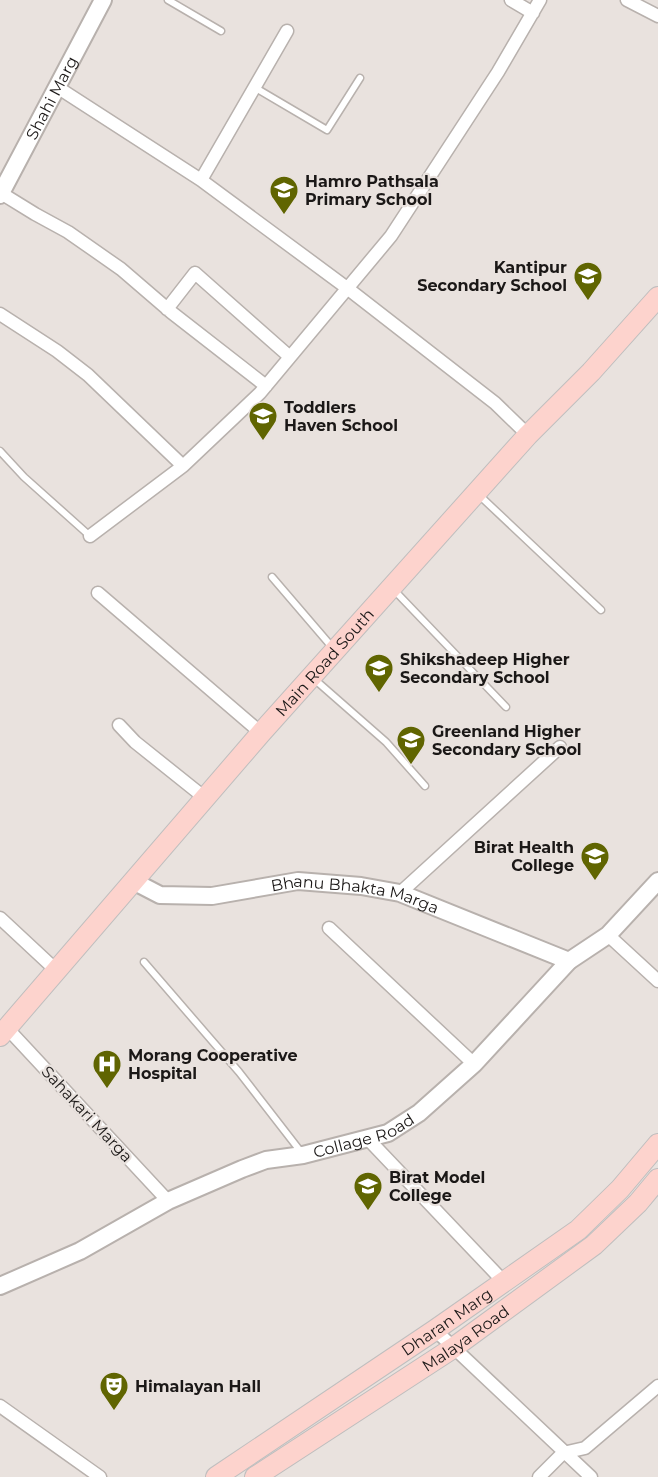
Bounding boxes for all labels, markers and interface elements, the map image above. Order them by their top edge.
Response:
street label: Shahi Marg [22,53,81,143]
place label: Hamro Pathsala Primary School [305,172,439,209]
school or university icon: Hamro Pathsala Primary School [268,174,300,216]
place label: Kantipur Secondary School [417,258,567,295]
school or university icon: Kantipur Secondary School [572,260,604,302]
place label: Toddlers Haven School [284,398,398,435]
school or university icon: Toddlers Haven School [247,400,279,442]
street label: Main Road South [271,604,378,720]
place label: Shikshadeep Higher Secondary School [400,650,570,687]
school or university icon: Shikshadeep Higher Secondary School [363,652,395,694]
place label: Greenland Higher Secondary School [432,722,582,759]
school or university icon: Greenland Higher Secondary School [395,724,427,766]
place label: Birat Health College [474,838,574,875]
school or university icon: Birat Health College [579,840,611,882]
street label: Bhanu Bhakta Marga [269,871,442,917]
place label: Morang Cooperative Hospital [128,1046,297,1083]
hospital icon: Morang Cooperative Hospital [91,1048,123,1090]
street label: Sahakari Marga [38,1062,136,1166]
street label: Collage Road [311,1109,418,1161]
place label: Birat Model College [389,1168,485,1205]
school or university icon: Birat Model College [352,1170,384,1212]
street label: Dharan Marg [398,1284,495,1359]
street label: Malaya Road [418,1301,512,1375]
theatre icon: Himalayan Hall [98,1370,130,1412]
place label: Himalayan Hall [135,1377,261,1396]

